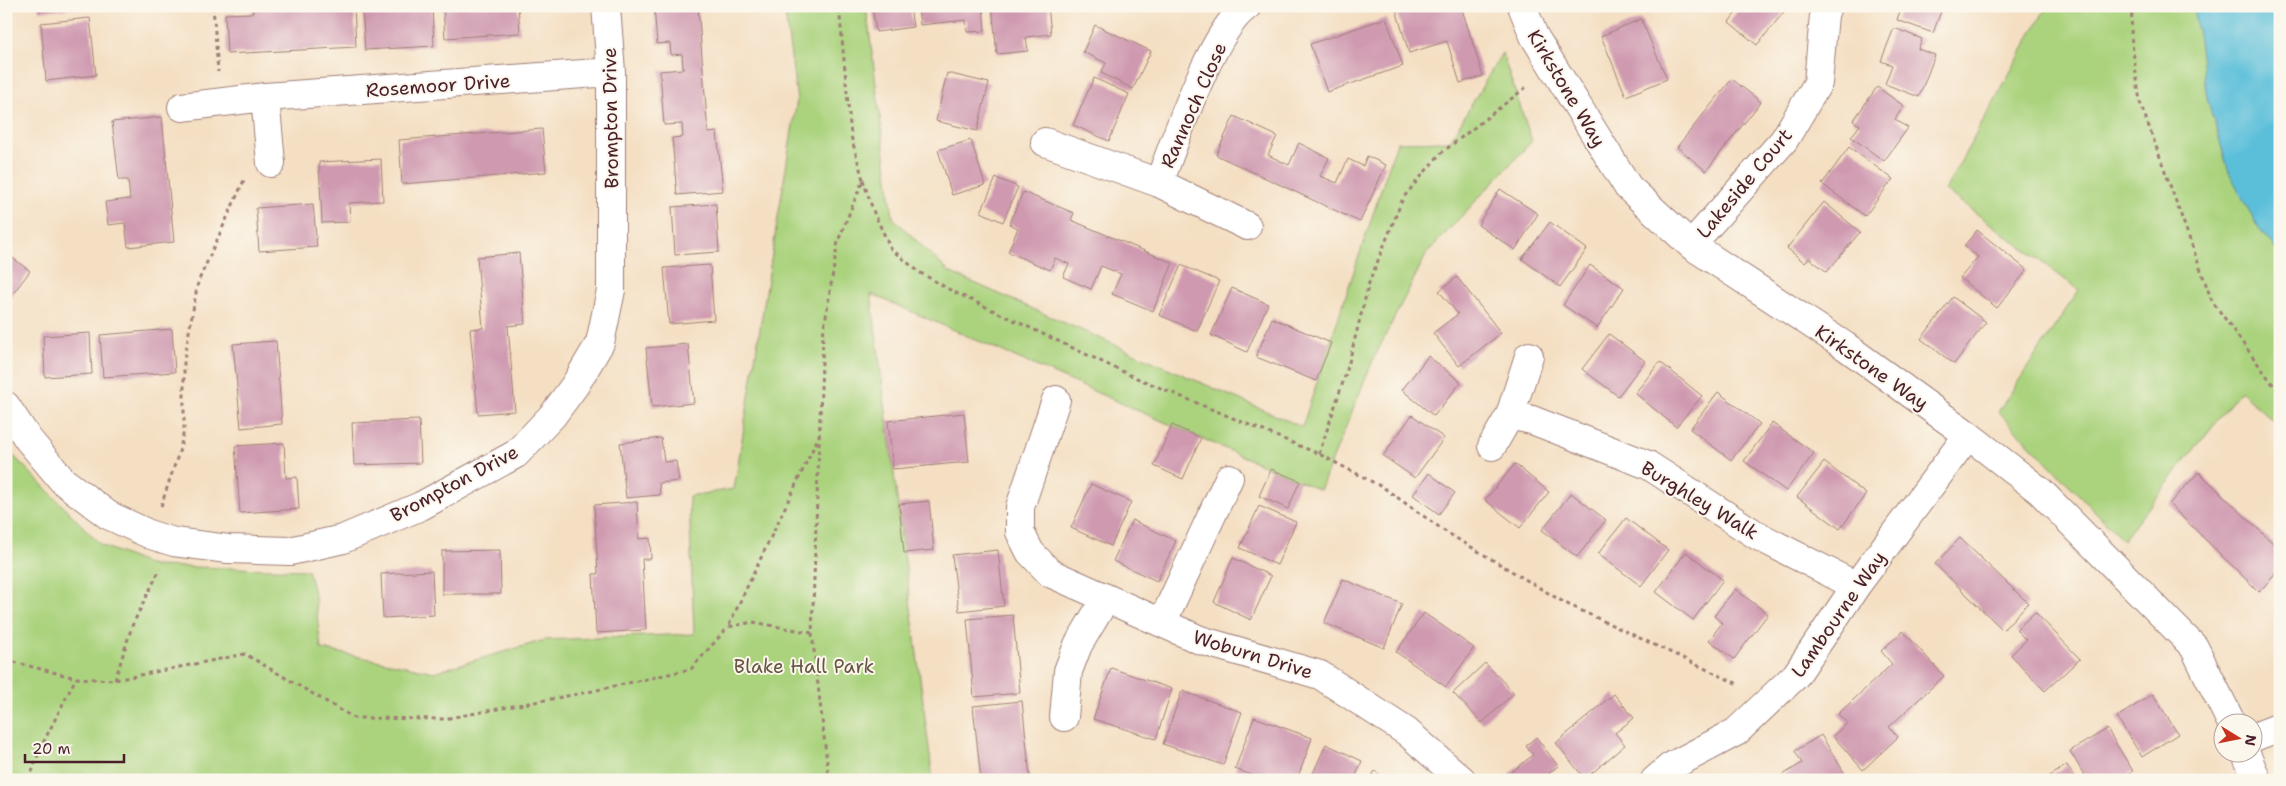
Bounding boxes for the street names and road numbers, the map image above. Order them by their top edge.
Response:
street label: Kirkstone Way [1522,25,1612,152]
street label: Rannoch Close [1155,38,1232,172]
street label: Brompton Drive [597,47,624,189]
street label: Rosemoor Drive [365,68,511,103]
street label: Lakeside Court [1691,123,1798,244]
street label: Kirkstone Way [1810,319,1933,416]
street label: Brompton Drive [386,439,523,528]
street label: Burghley Walk [1636,456,1763,545]
street label: Lambourne Way [1785,546,1891,682]
street label: Woburn Drive [1190,624,1316,685]

